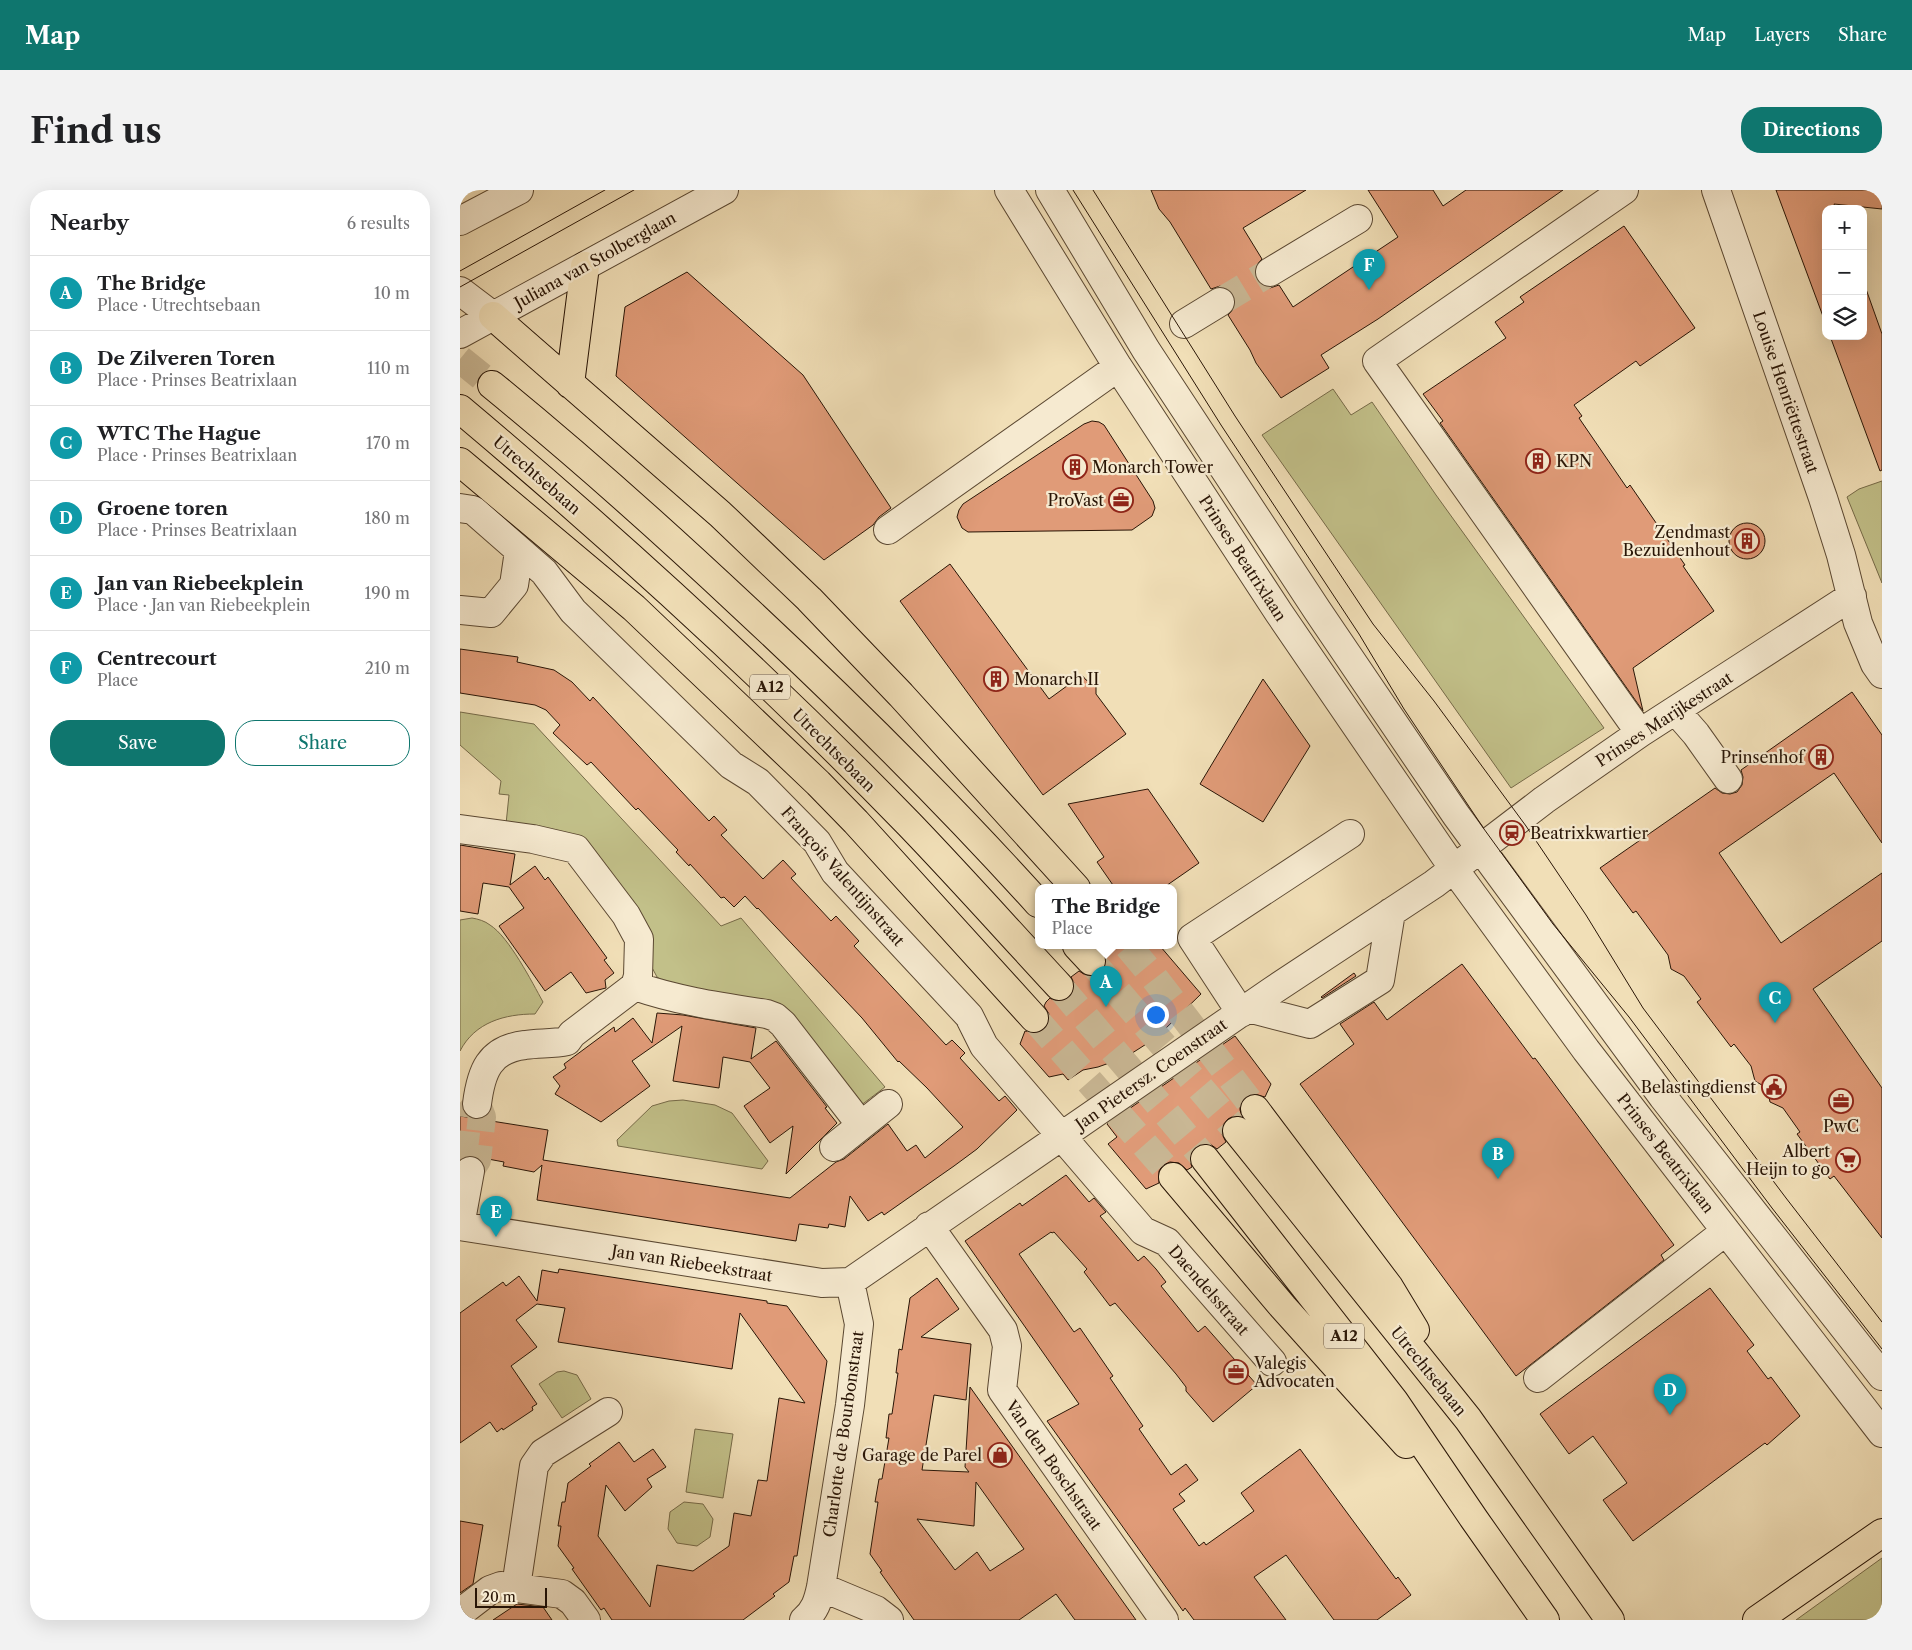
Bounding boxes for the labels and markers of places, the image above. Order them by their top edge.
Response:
pin: F [1353,249,1385,290]
building icon: KPN [1525,448,1551,474]
place label: KPN [1556,451,1592,471]
building icon: Monarch Tower [1062,454,1088,480]
place label: Monarch Tower [1092,457,1213,477]
office icon: ProVast [1108,487,1134,513]
place label: ProVast [1047,490,1104,510]
place label: Zendmast Bezuidenhout [1623,522,1730,560]
building icon: Zendmast Bezuidenhout [1734,528,1760,554]
building icon: Monarch II [983,666,1009,692]
place label: Monarch II [1014,669,1099,689]
building icon: Prinsenhof [1808,744,1834,770]
place label: Prinsenhof [1720,747,1806,767]
station icon: Beatrixkwartier [1499,820,1525,846]
place label: Beatrixkwartier [1530,823,1649,843]
pin: A [1090,966,1122,1007]
pin: C [1759,982,1791,1023]
public building icon: Belastingdienst [1761,1074,1787,1100]
place label: Belastingdienst [1641,1077,1756,1097]
office icon: PwC [1828,1088,1854,1114]
place label: PwC [1823,1116,1859,1136]
pin: B [1482,1138,1514,1179]
place label: Albert Heijn to go [1746,1141,1830,1179]
supermarket icon: Albert Heijn to go [1835,1147,1861,1173]
pin: E [480,1196,512,1237]
place label: Valegis Advocaten [1253,1353,1335,1391]
office icon: Valegis Advocaten [1223,1359,1249,1385]
pin: D [1654,1374,1686,1415]
shop icon: Garage de Parel [987,1442,1013,1468]
place label: Garage de Parel [862,1445,982,1465]

